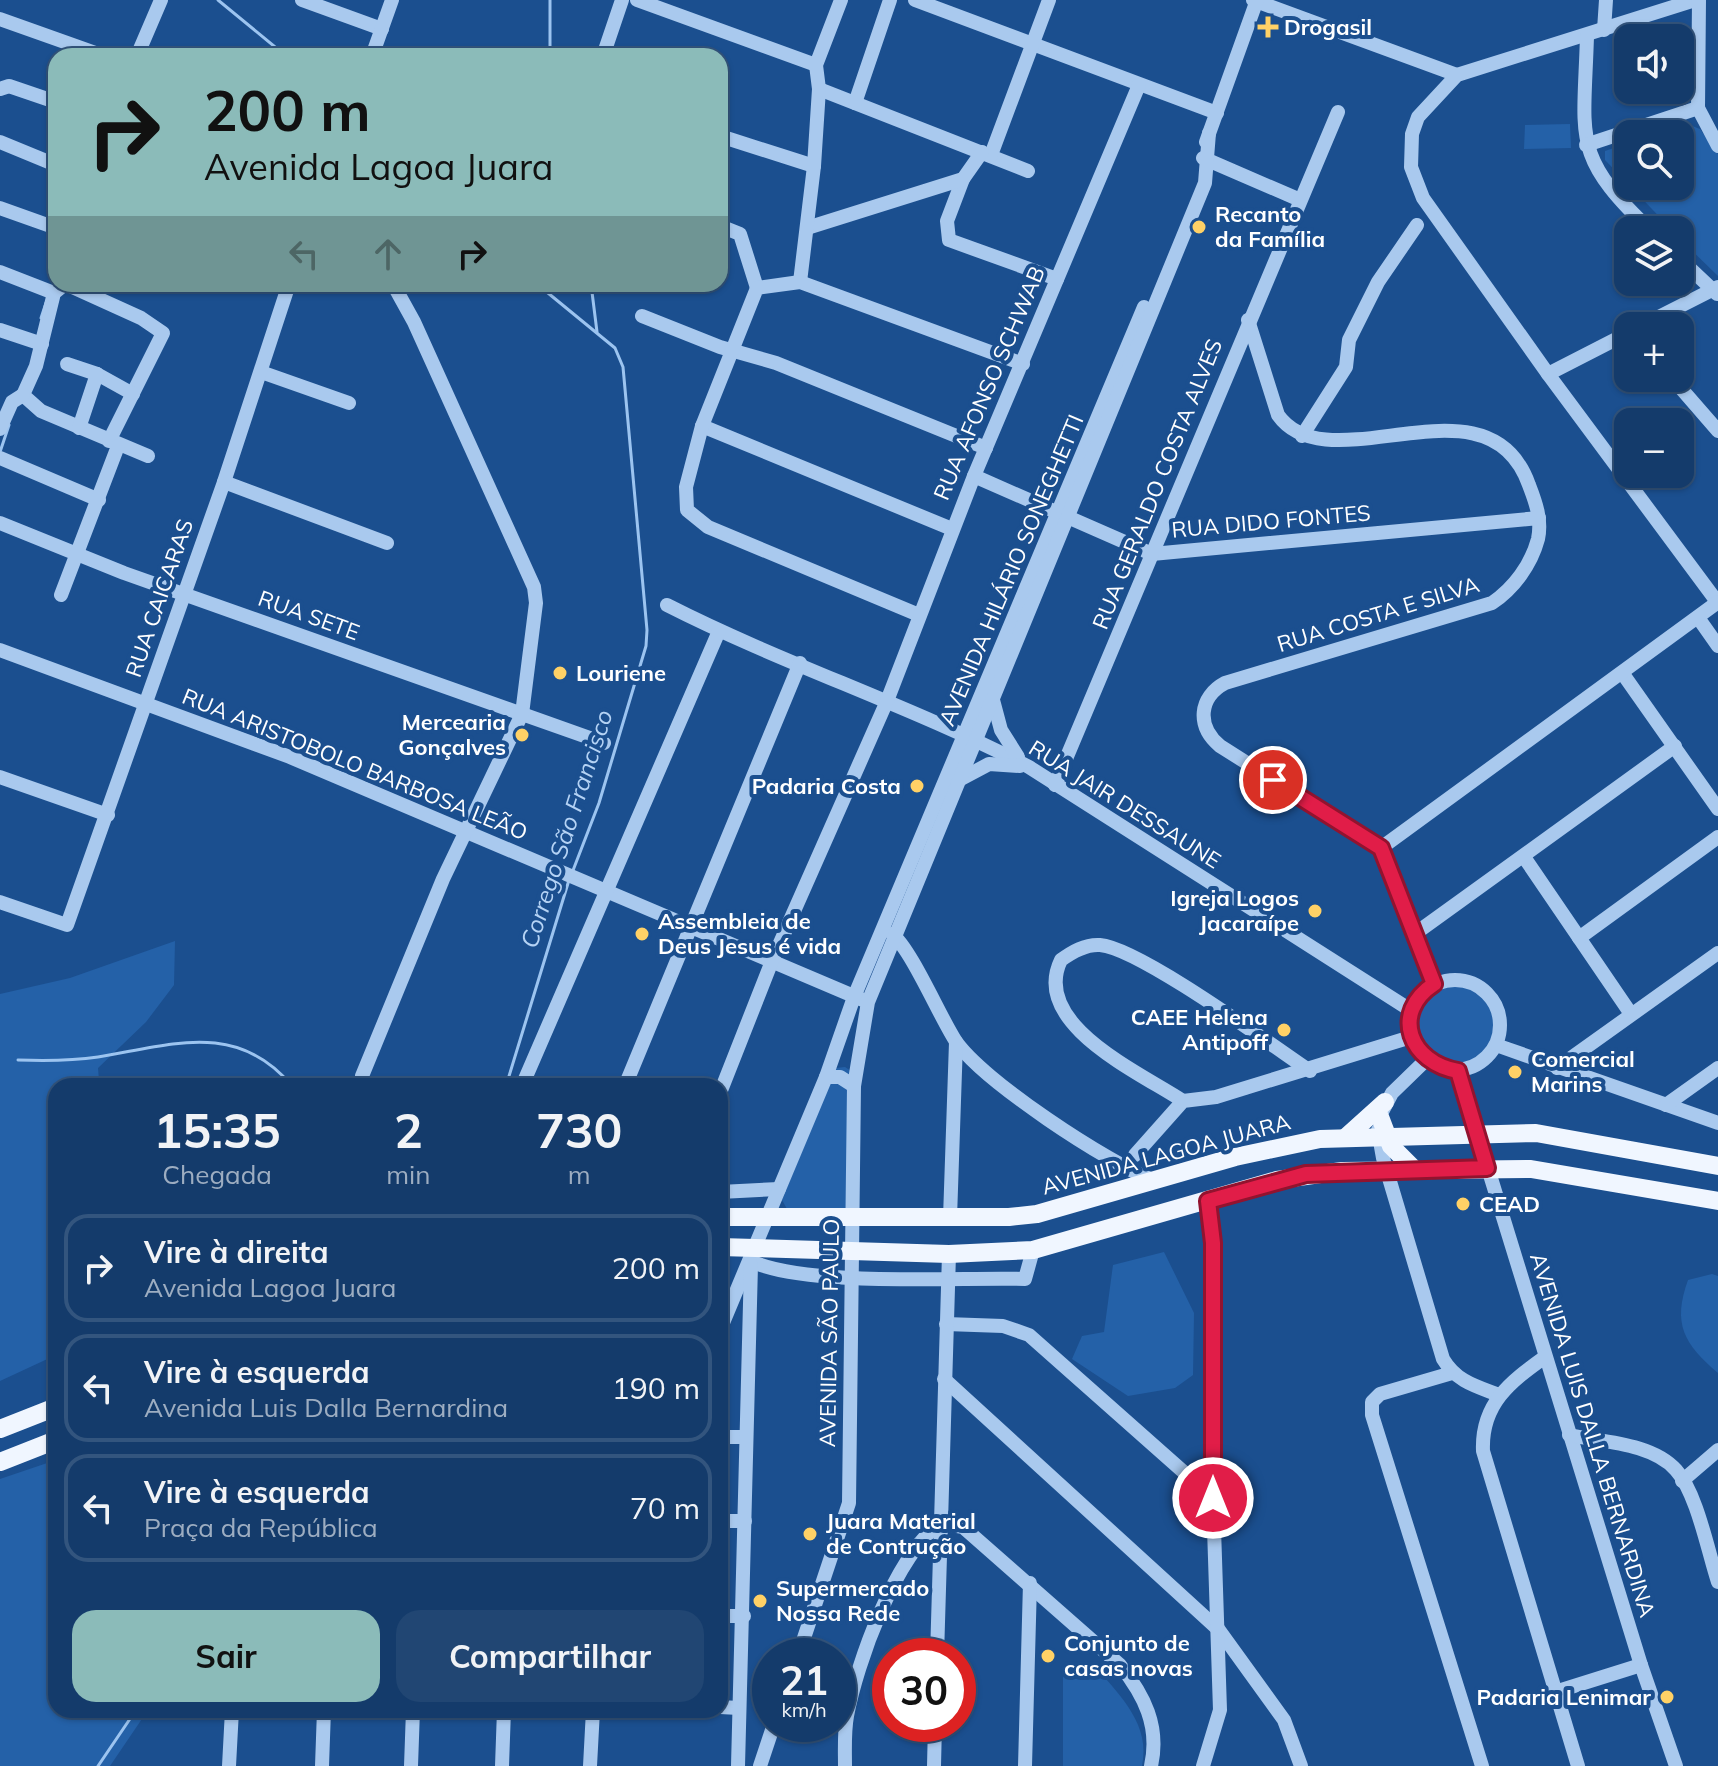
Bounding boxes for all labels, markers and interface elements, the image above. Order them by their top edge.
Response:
place label: Drogasil [1284,13,1372,41]
marker: Drogasil [1259,18,1277,36]
map controls [1614,24,1694,488]
button: sound [1614,24,1694,104]
text: 200 m [204,75,371,145]
icon: right [72,80,176,184]
button: search [1614,120,1694,200]
text: Avenida Lagoa Juara [204,144,553,189]
place label: Recanto da Família [1215,200,1325,253]
button: layers [1614,216,1694,296]
marker: Recanto da Família [1190,218,1208,236]
icon: left [282,232,326,276]
icon: ahead [366,232,410,276]
icon: right [450,232,494,276]
street label: RUA AFONSO SCHWAB [927,262,1051,504]
button: + [1614,312,1694,392]
street label: RUA GERALDO COSTA ALVES [1086,335,1228,633]
button: − [1614,408,1694,488]
street label: AVENIDA HILÁRIO SONEGHETTI [933,410,1089,730]
street label: RUA DIDO FONTES [1170,498,1372,544]
street label: RUA CAICARAS [119,515,199,681]
street label: RUA COSTA E SILVA [1274,570,1482,658]
street label: RUA SETE [255,584,363,646]
place label: Louriene [576,659,666,687]
marker: Louriene [551,664,569,682]
street label: RUA ARISTOBOLO BARBOSA LEÃO [178,682,532,846]
water label: Corrego São Francisco [513,706,619,952]
place label: Mercearia Gonçalves [398,708,506,761]
marker: Mercearia Gonçalves [513,726,531,744]
street label: RUA JAIR DESSAUNE [1024,734,1226,874]
pin [1239,746,1307,814]
icon: arrive [1251,758,1295,802]
place label: Padaria Costa [752,772,901,800]
marker: Padaria Costa [908,777,926,795]
place label: Igreja Logos Jacaraípe [1170,884,1299,937]
marker: Igreja Logos Jacaraípe [1306,902,1324,920]
place label: Assembleia de Deus Jesus é vida [658,907,841,960]
marker: Assembleia de Deus Jesus é vida [633,925,651,943]
place label: CAEE Helena Antipoff [1131,1003,1269,1056]
marker: CAEE Helena Antipoff [1275,1021,1293,1039]
place label: Comercial Marins [1531,1045,1635,1098]
marker: Comercial Marins [1506,1063,1524,1081]
text: 15:35 [154,1100,281,1160]
text: 2 [394,1100,423,1160]
text: 730 [536,1100,622,1160]
street label: AVENIDA LAGOA JUARA [1039,1107,1293,1201]
text: Chegada [162,1158,272,1191]
text: min [386,1158,430,1191]
text: m [568,1158,591,1191]
place label: CEAD [1479,1190,1540,1218]
marker: CEAD [1454,1195,1472,1213]
street label: AVENIDA SÃO PAULO [813,1218,845,1448]
text: Vire à direita [144,1233,329,1271]
icon: right [76,1246,120,1290]
text: 200 m [612,1249,700,1287]
street label: AVENIDA LUIS DALLA BERNARDINA [1524,1249,1662,1621]
text: Avenida Lagoa Juara [144,1271,396,1304]
text: Vire à esquerda [144,1353,370,1391]
icon: left [76,1366,120,1410]
text: 190 m [612,1369,700,1407]
text: Avenida Luis Dalla Bernardina [144,1391,508,1424]
position arrow [1171,1456,1255,1540]
text: Vire à esquerda [144,1473,370,1511]
icon: left [76,1486,120,1530]
text: 70 m [630,1489,700,1527]
place label: Juara Material de Contrução [826,1507,976,1560]
text: Praça da República [144,1511,378,1544]
marker: Juara Material de Contrução [801,1525,819,1543]
place label: Supermercado Nossa Rede [776,1574,929,1627]
marker: Supermercado Nossa Rede [751,1592,769,1610]
button: Sair [72,1610,380,1702]
button: Compartilhar [396,1610,704,1702]
place label: Conjunto de casas novas [1064,1629,1193,1682]
speed limit sign: 30 [872,1638,976,1742]
marker: Conjunto de casas novas [1039,1647,1057,1665]
text: 21 [780,1655,828,1705]
place label: Padaria Lenimar [1477,1683,1651,1711]
marker: Padaria Lenimar [1658,1688,1676,1706]
text: km/h [781,1697,827,1722]

